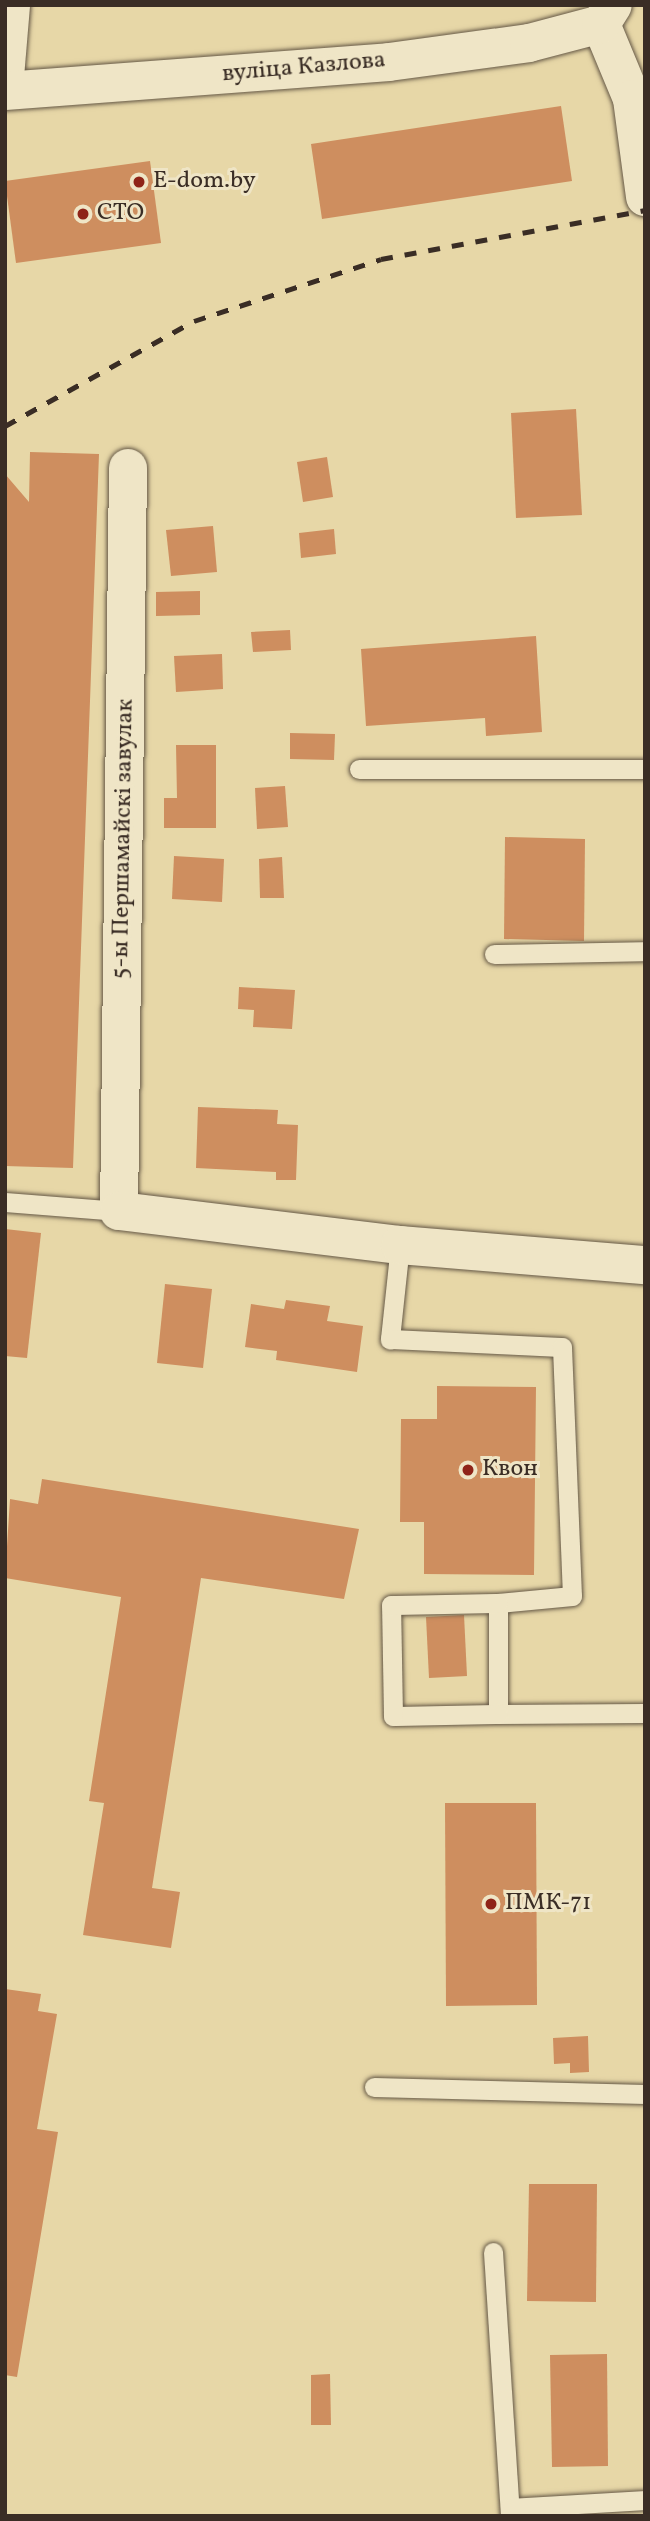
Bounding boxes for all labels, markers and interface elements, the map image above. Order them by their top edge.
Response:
street label: вуліца Казлова [221,47,387,89]
place label: E-dom.by [153,168,256,196]
marker: E-dom.by [131,174,147,190]
place label: СТО [97,200,144,228]
marker: СТО [75,206,91,222]
street label: 5-ы Першамайскі завулак [107,699,141,979]
place label: Квон [482,1456,538,1484]
marker: Квон [460,1462,476,1478]
place label: ПМК-71 [505,1890,591,1918]
marker: ПМК-71 [483,1896,499,1912]

